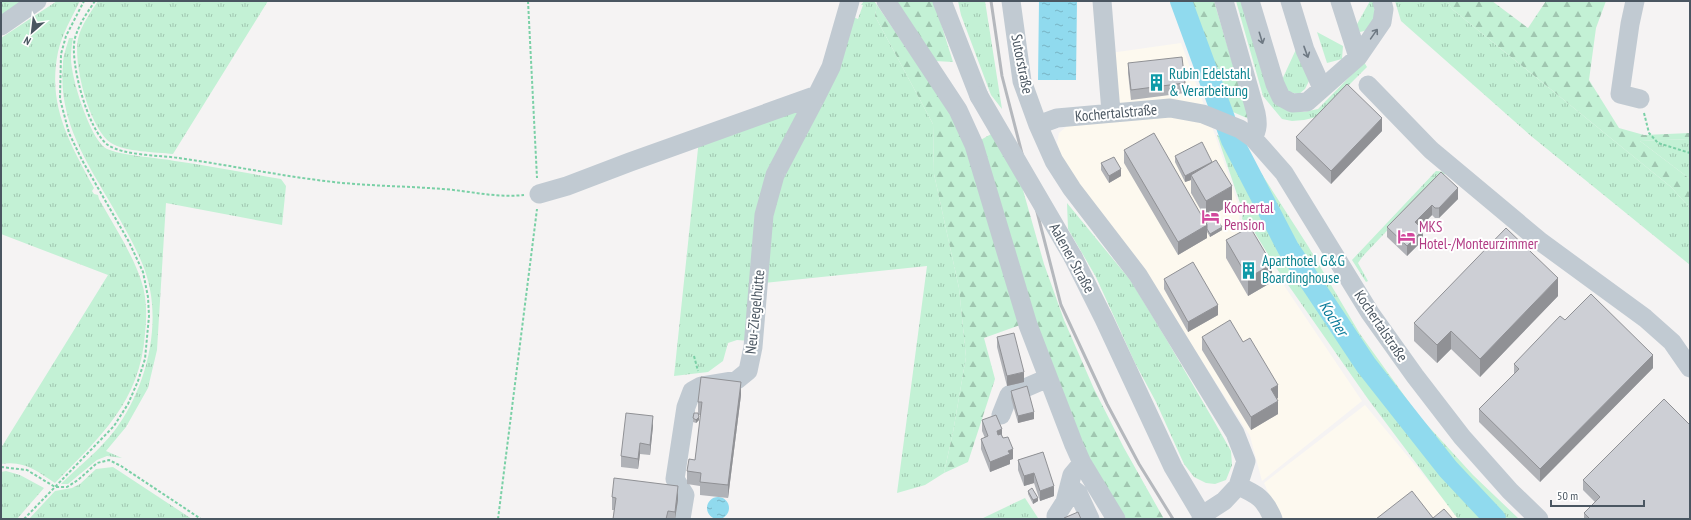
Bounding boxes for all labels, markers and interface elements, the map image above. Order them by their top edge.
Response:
north arrow [12,12,52,52]
one-way arrow [1370,29,1378,40]
street label: Sutorstraße [1007,32,1038,95]
one-way arrow [1258,32,1265,45]
text: N [21,33,33,48]
one-way arrow [1303,45,1311,57]
place label: Rubin Edelstahl & Verarbeitung [1169,64,1251,100]
building icon: Rubin Edelstahl & Verarbeitung [1146,73,1166,93]
street label: Kochertalstraße [1074,99,1158,126]
place label: Kochertal Pension [1224,198,1274,234]
hotel icon: Kochertal Pension [1201,207,1221,227]
place label: MKS Hotel-/Monteurzimmer [1419,217,1539,253]
street label: Aalener Straße [1045,219,1099,296]
hotel icon: MKS Hotel-/Monteurzimmer [1396,226,1416,246]
place label: Aparthotel G&G Boardinghouse [1262,251,1345,287]
building icon: Aparthotel G&G Boardinghouse [1239,260,1259,280]
street label: Neu-Ziegelhütte [741,269,768,355]
street label: Kochertalstraße [1351,286,1412,365]
water label: Kocher [1315,297,1354,342]
scale bar [1551,482,1644,508]
text: 50 m [1557,488,1578,503]

